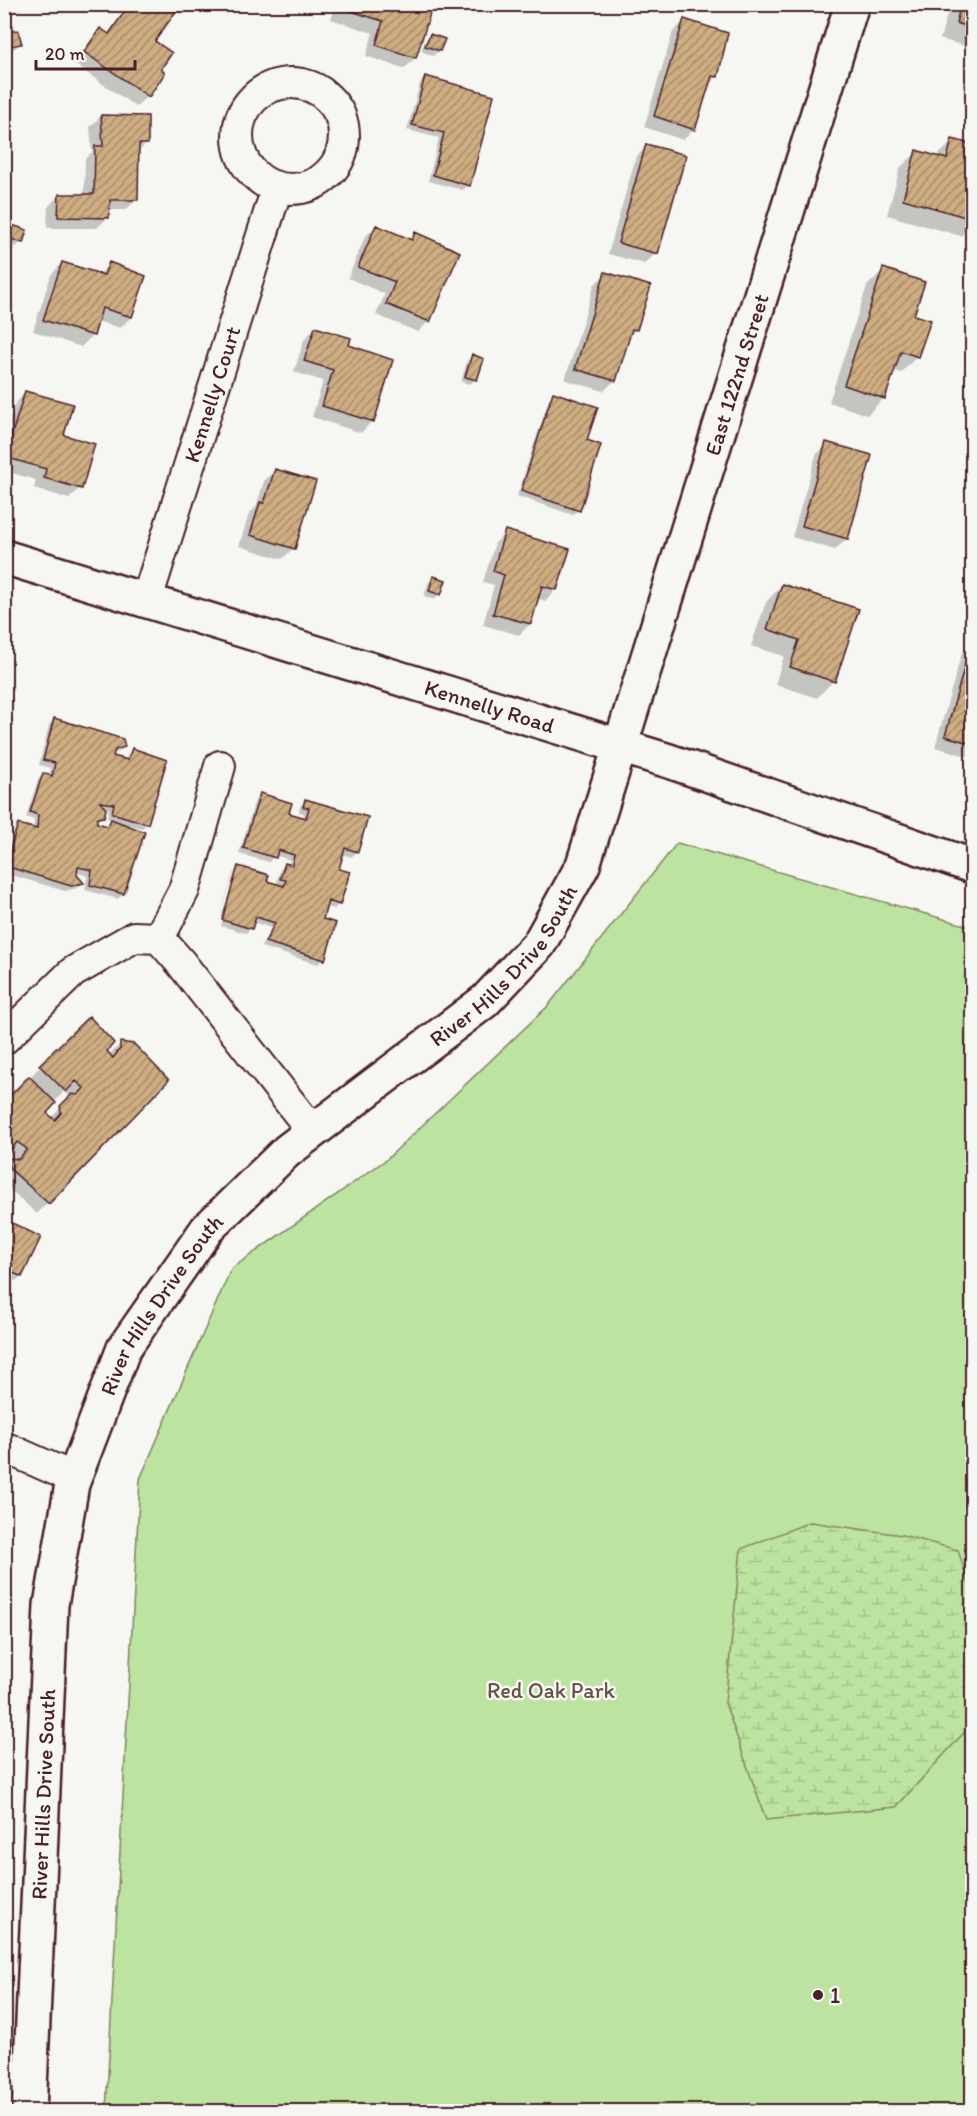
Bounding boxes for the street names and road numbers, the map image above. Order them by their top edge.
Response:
street label: East 122nd Street [699,290,775,459]
street label: Kennelly Court [178,323,246,466]
street label: Kennelly Road [421,674,558,739]
street label: River Hills Drive South [424,880,583,1052]
street label: River Hills Drive South [94,1208,229,1399]
street label: River Hills Drive South [25,1688,61,1900]

